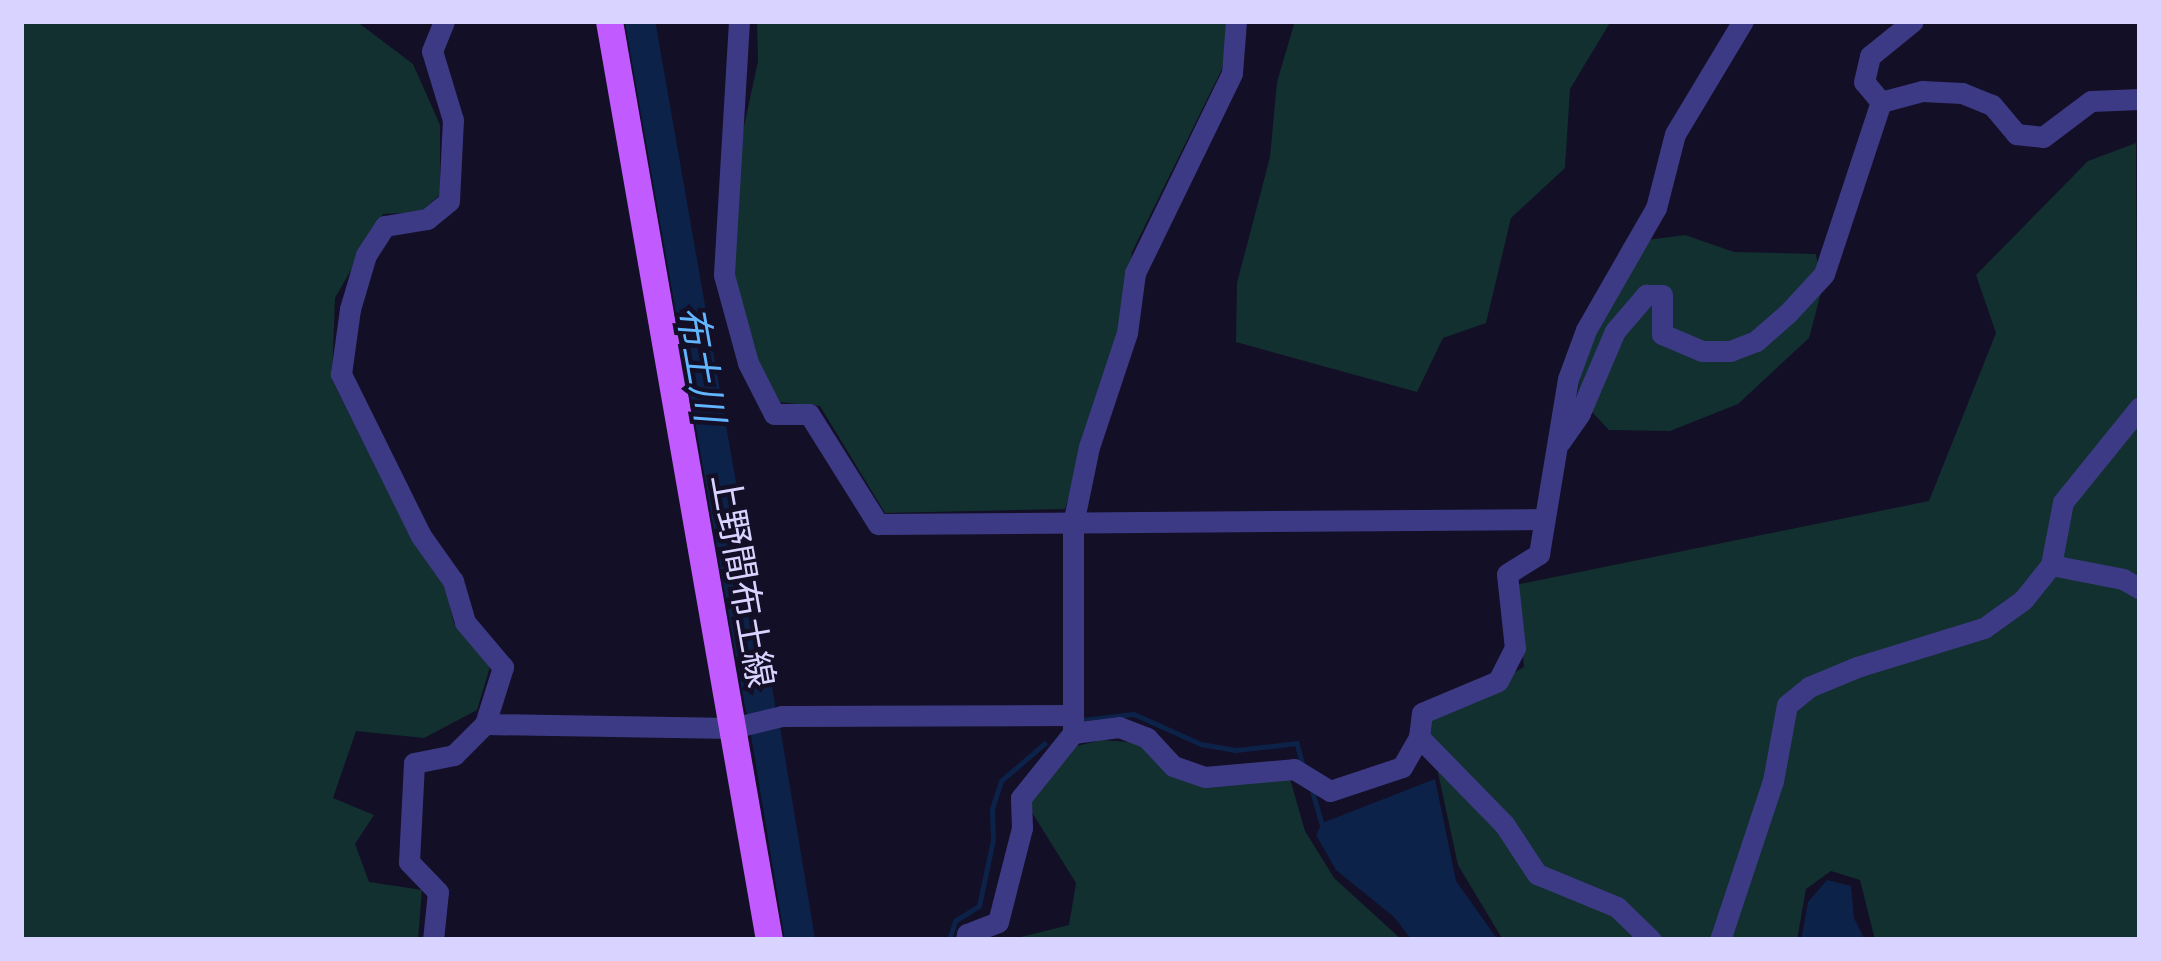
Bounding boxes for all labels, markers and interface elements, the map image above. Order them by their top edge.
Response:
water label: 布土川 [667,302,733,426]
street label: 上野間布土線 [702,471,782,691]

